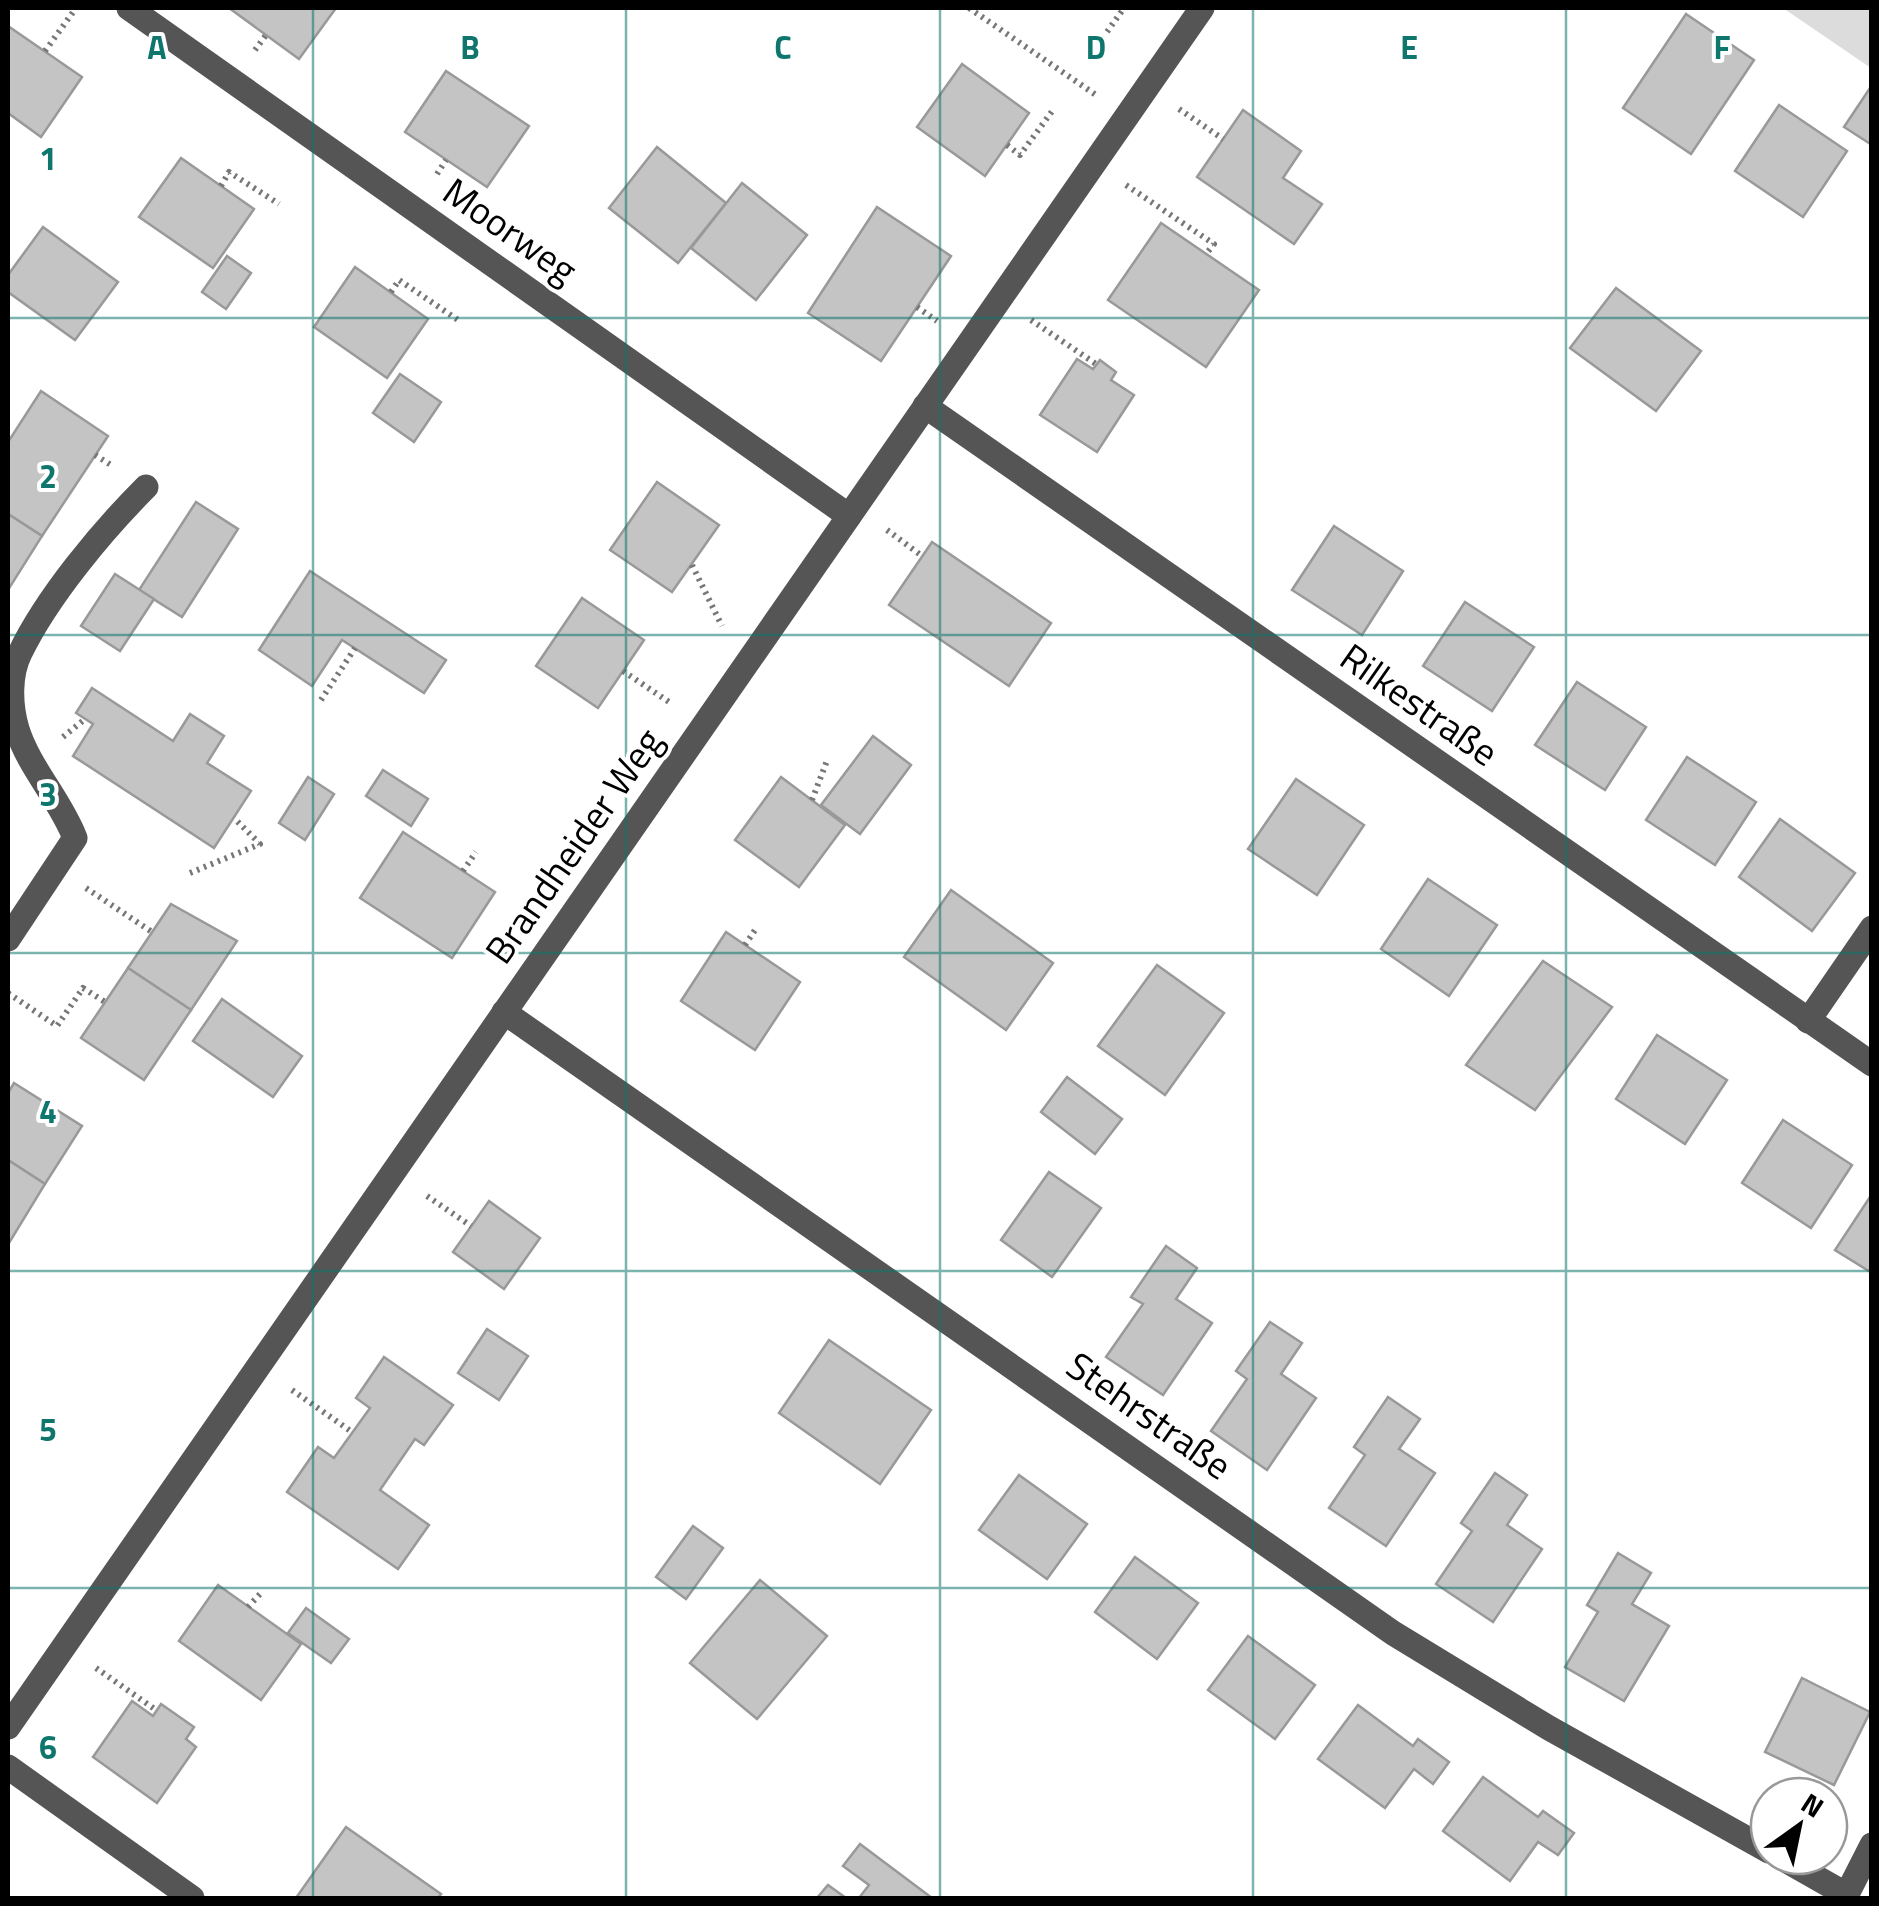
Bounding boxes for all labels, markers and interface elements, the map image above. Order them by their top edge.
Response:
text: A [147,23,167,71]
text: B [460,23,480,71]
text: C [774,23,792,71]
text: D [1086,23,1106,71]
text: E [1400,23,1418,71]
text: F [1714,23,1731,71]
text: 1 [39,134,57,182]
street label: Moorweg [431,163,590,298]
text: 2 [39,452,57,500]
street label: Rilkestraße [1329,628,1511,780]
street label: Brandheider Weg [470,716,676,975]
text: 3 [39,770,57,818]
text: 4 [39,1087,57,1135]
street label: Stehrstraße [1055,1337,1244,1494]
text: 5 [39,1405,57,1453]
text: 6 [39,1723,57,1771]
north arrow [1749,1776,1849,1876]
text: N [1793,1781,1833,1828]

